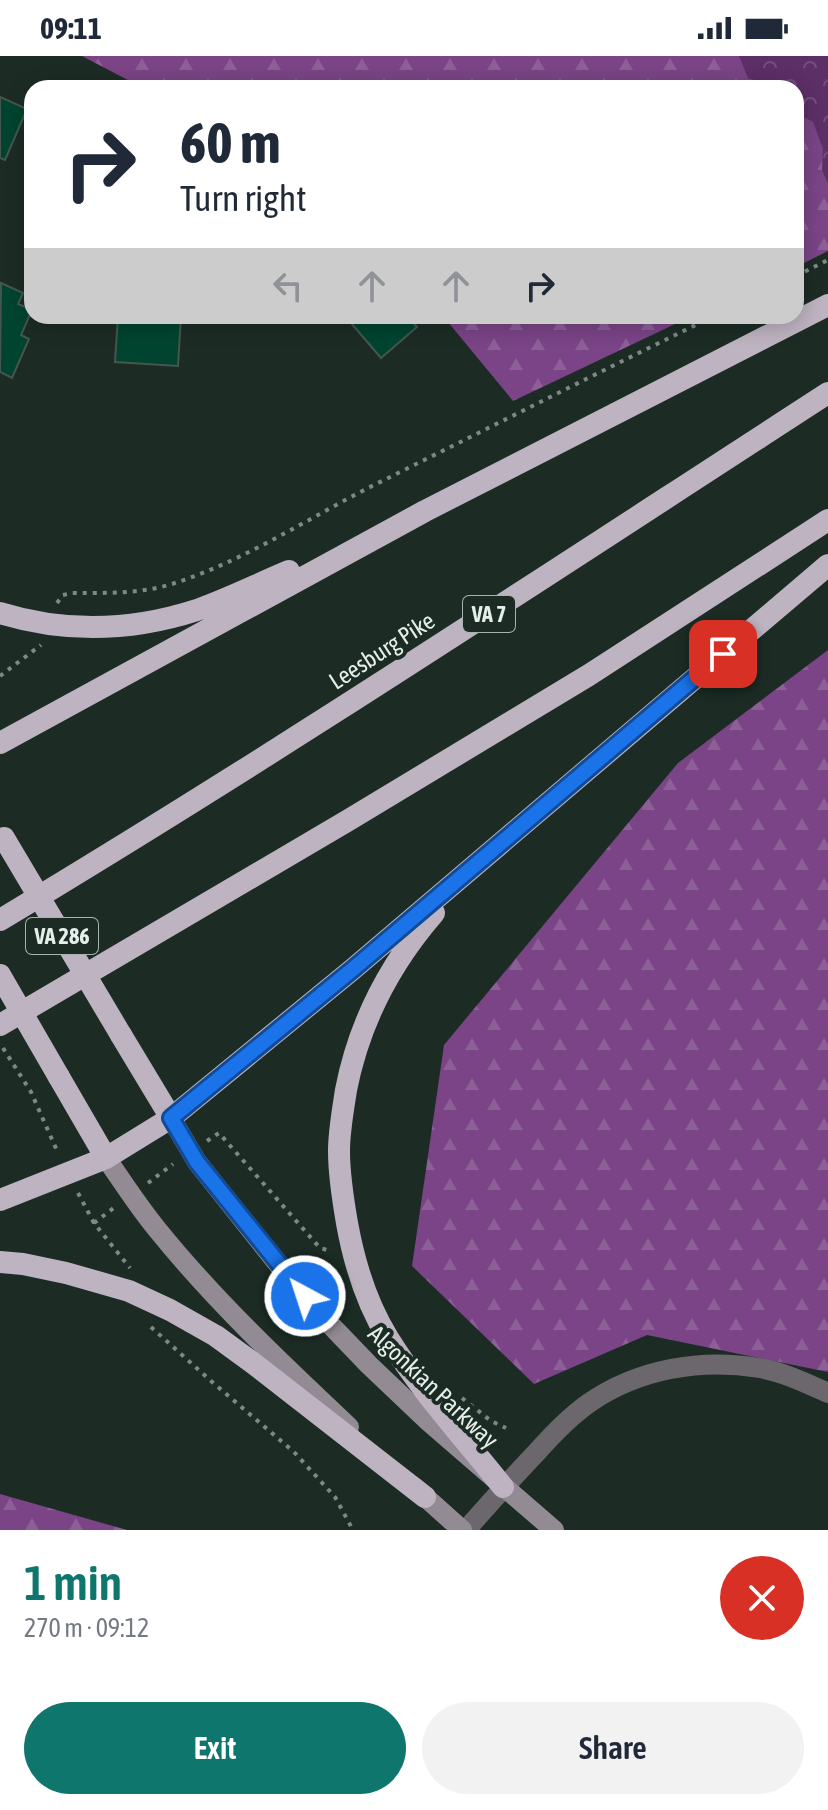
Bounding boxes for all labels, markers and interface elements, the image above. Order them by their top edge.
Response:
text: 09:11 [40,11,102,45]
text: 60 m [180,111,281,175]
icon: right [48,112,152,216]
text: Turn right [180,177,307,219]
icon: left [266,264,310,308]
icon: ahead [350,264,394,308]
icon: ahead [434,264,478,308]
icon: right [518,264,562,308]
road number: VA 7 [463,596,515,632]
street label: Leesburg Pike [324,607,439,695]
pin [689,620,757,688]
icon: arrive [701,632,745,676]
road number: VA 286 [26,918,98,954]
position arrow [263,1254,347,1338]
street label: Algonkian Parkway [363,1320,504,1454]
text: 1 min [24,1555,122,1610]
button: close [720,1556,804,1640]
text: 270 m · 09:12 [24,1613,149,1643]
button: Exit [24,1702,406,1794]
button: Share [422,1702,804,1794]

